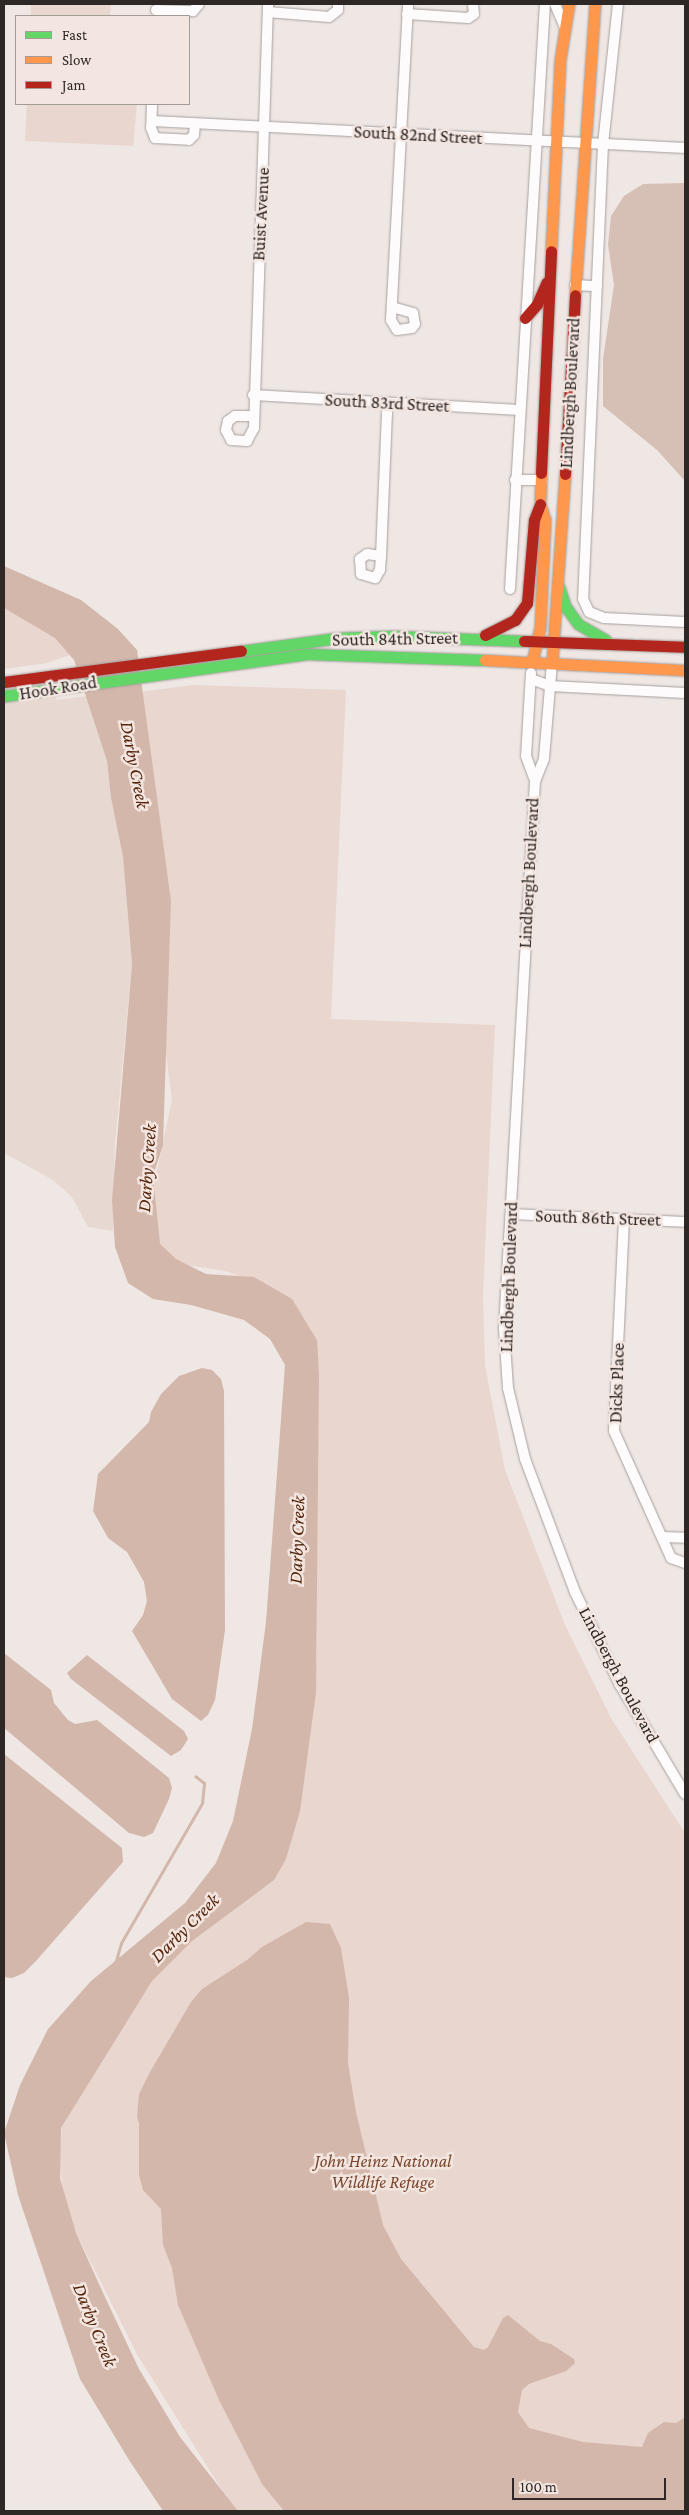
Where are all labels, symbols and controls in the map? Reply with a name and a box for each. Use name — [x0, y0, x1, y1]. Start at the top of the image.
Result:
legend — [15, 15, 190, 105]
text: Fast — [62, 27, 87, 43]
text: Slow — [62, 52, 91, 68]
text: Jam — [62, 77, 85, 93]
street label: South 82nd Street — [353, 121, 483, 149]
street label: Buist Avenue — [248, 167, 274, 261]
street label: Lindbergh Boulevard — [555, 317, 585, 469]
street label: South 83rd Street — [324, 389, 450, 417]
street label: South 84th Street — [332, 627, 458, 651]
street label: Hook Road — [18, 671, 98, 705]
water label: Darby Creek — [115, 720, 155, 810]
street label: Lindbergh Boulevard — [514, 797, 544, 949]
water label: Darby Creek — [133, 1123, 161, 1213]
street label: Lindbergh Boulevard — [496, 1201, 522, 1353]
street label: South 86th Street — [535, 1205, 661, 1231]
street label: Dicks Place — [605, 1342, 629, 1424]
water label: Darby Creek — [284, 1496, 310, 1584]
street label: Lindbergh Boulevard — [574, 1603, 664, 1747]
water label: Darby Creek — [146, 1889, 224, 1967]
park label: John Heinz National Wildlife Refuge — [314, 2151, 452, 2194]
water label: Darby Creek — [68, 2280, 122, 2370]
scale bar — [514, 2468, 668, 2500]
text: 100 m — [520, 2479, 557, 2495]

